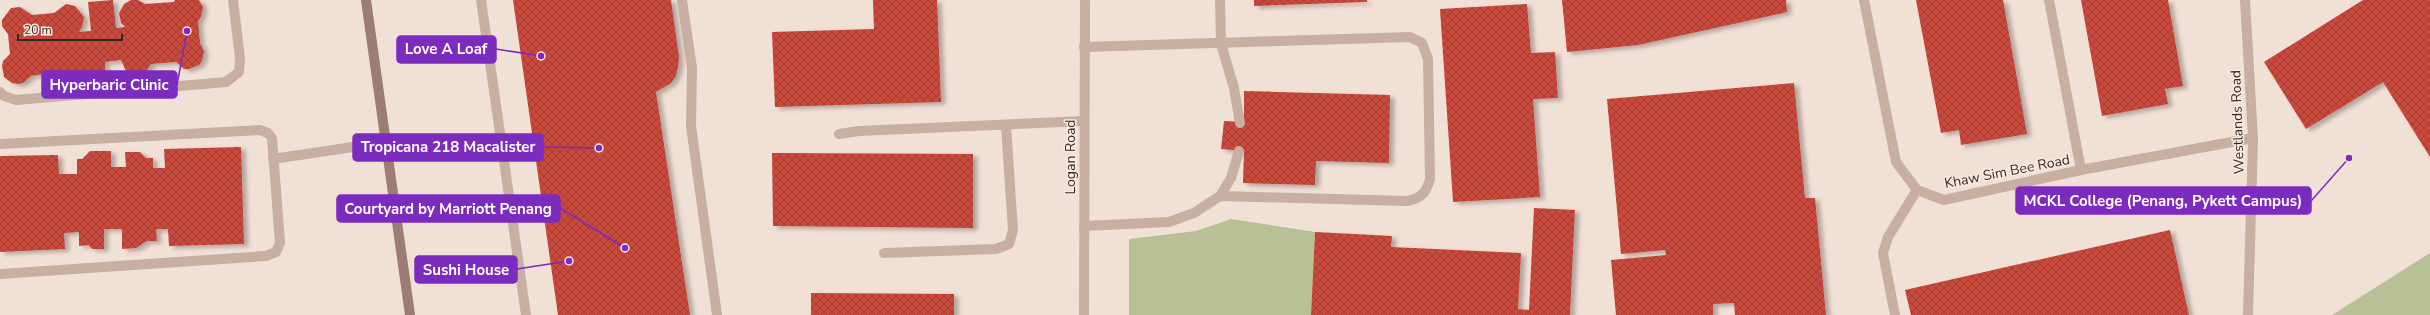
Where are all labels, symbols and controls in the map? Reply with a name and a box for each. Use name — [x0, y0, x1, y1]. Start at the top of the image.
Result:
scale bar — [18, 16, 122, 42]
text: 20 m — [24, 22, 52, 38]
callout: Love A Loaf — [397, 36, 496, 63]
text: Love A Loaf — [405, 39, 488, 59]
street label: Westlands Road — [2226, 70, 2249, 174]
callout: Hyperbaric Clinic — [42, 71, 177, 98]
text: Hyperbaric Clinic — [49, 75, 169, 95]
street label: Logan Road — [1061, 119, 1080, 195]
callout: Tropicana 218 Macalister — [353, 134, 543, 161]
text: Tropicana 218 Macalister — [361, 137, 535, 157]
street label: Khaw Sim Bee Road — [1943, 150, 2071, 193]
callout: MCKL College (Penang, Pykett Campus) — [2016, 187, 2311, 214]
text: MCKL College (Penang, Pykett Campus) — [2024, 191, 2302, 211]
callout: Courtyard by Marriott Penang — [337, 195, 560, 222]
text: Courtyard by Marriott Penang — [344, 199, 552, 219]
callout: Sushi House — [415, 256, 517, 283]
text: Sushi House — [423, 260, 509, 280]

